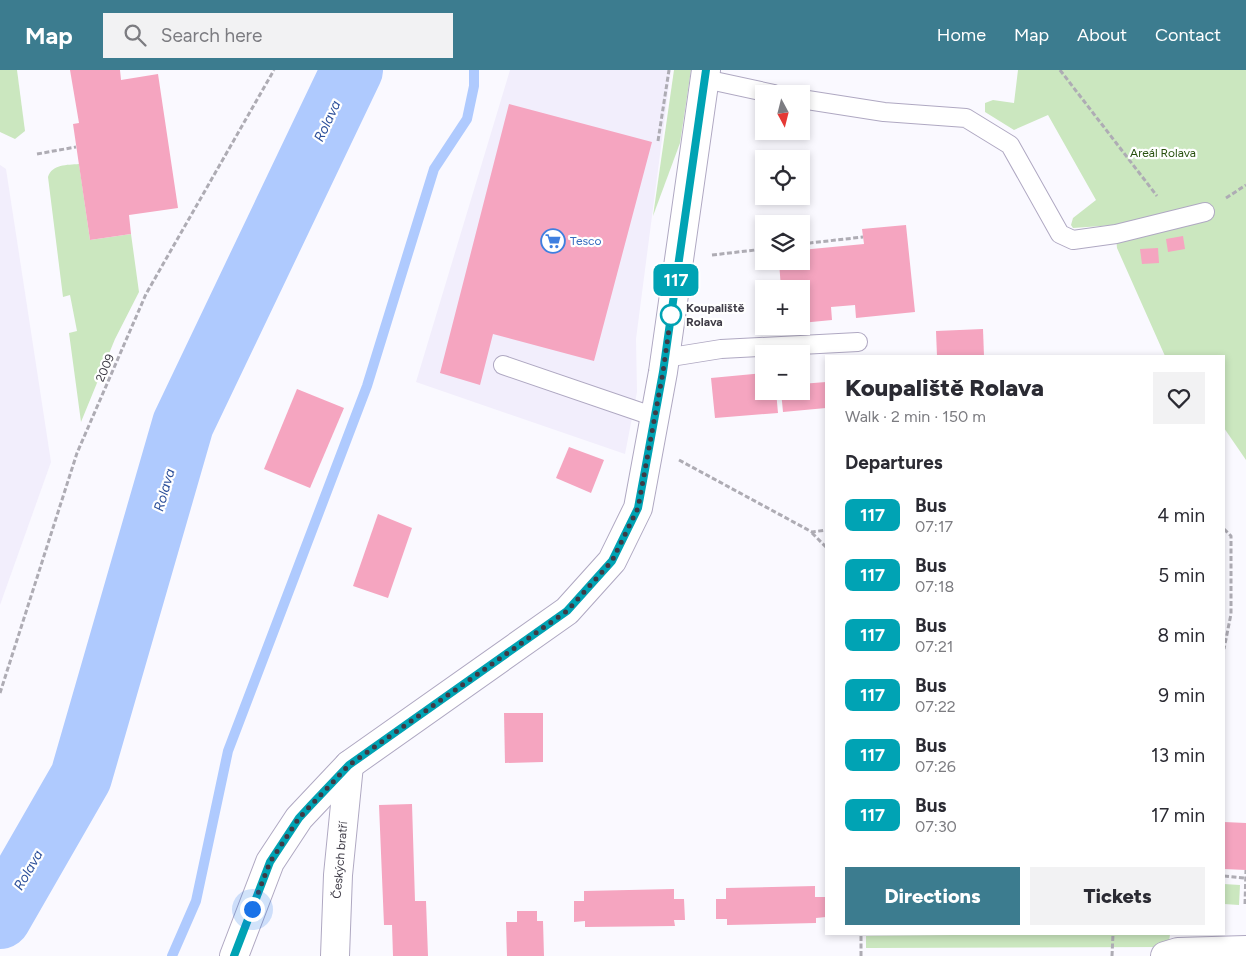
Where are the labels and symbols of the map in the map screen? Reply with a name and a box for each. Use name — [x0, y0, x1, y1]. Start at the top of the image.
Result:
north arrow — [755, 85, 810, 140]
water label: Rolava — [311, 98, 344, 145]
park label: Areál Rolava — [1130, 146, 1196, 160]
supermarket icon: Tesco — [540, 228, 566, 254]
place label: Tesco — [570, 234, 602, 248]
line badge: 117 — [647, 264, 705, 296]
place label: Koupaliště Rolava — [686, 301, 745, 329]
marker: Koupaliště Rolava — [660, 304, 682, 326]
street label: 2009 — [93, 352, 117, 384]
water label: Rolava — [150, 467, 179, 513]
street label: Českých bratří — [330, 820, 350, 899]
water label: Rolava — [10, 847, 47, 893]
your location — [240, 897, 265, 922]

